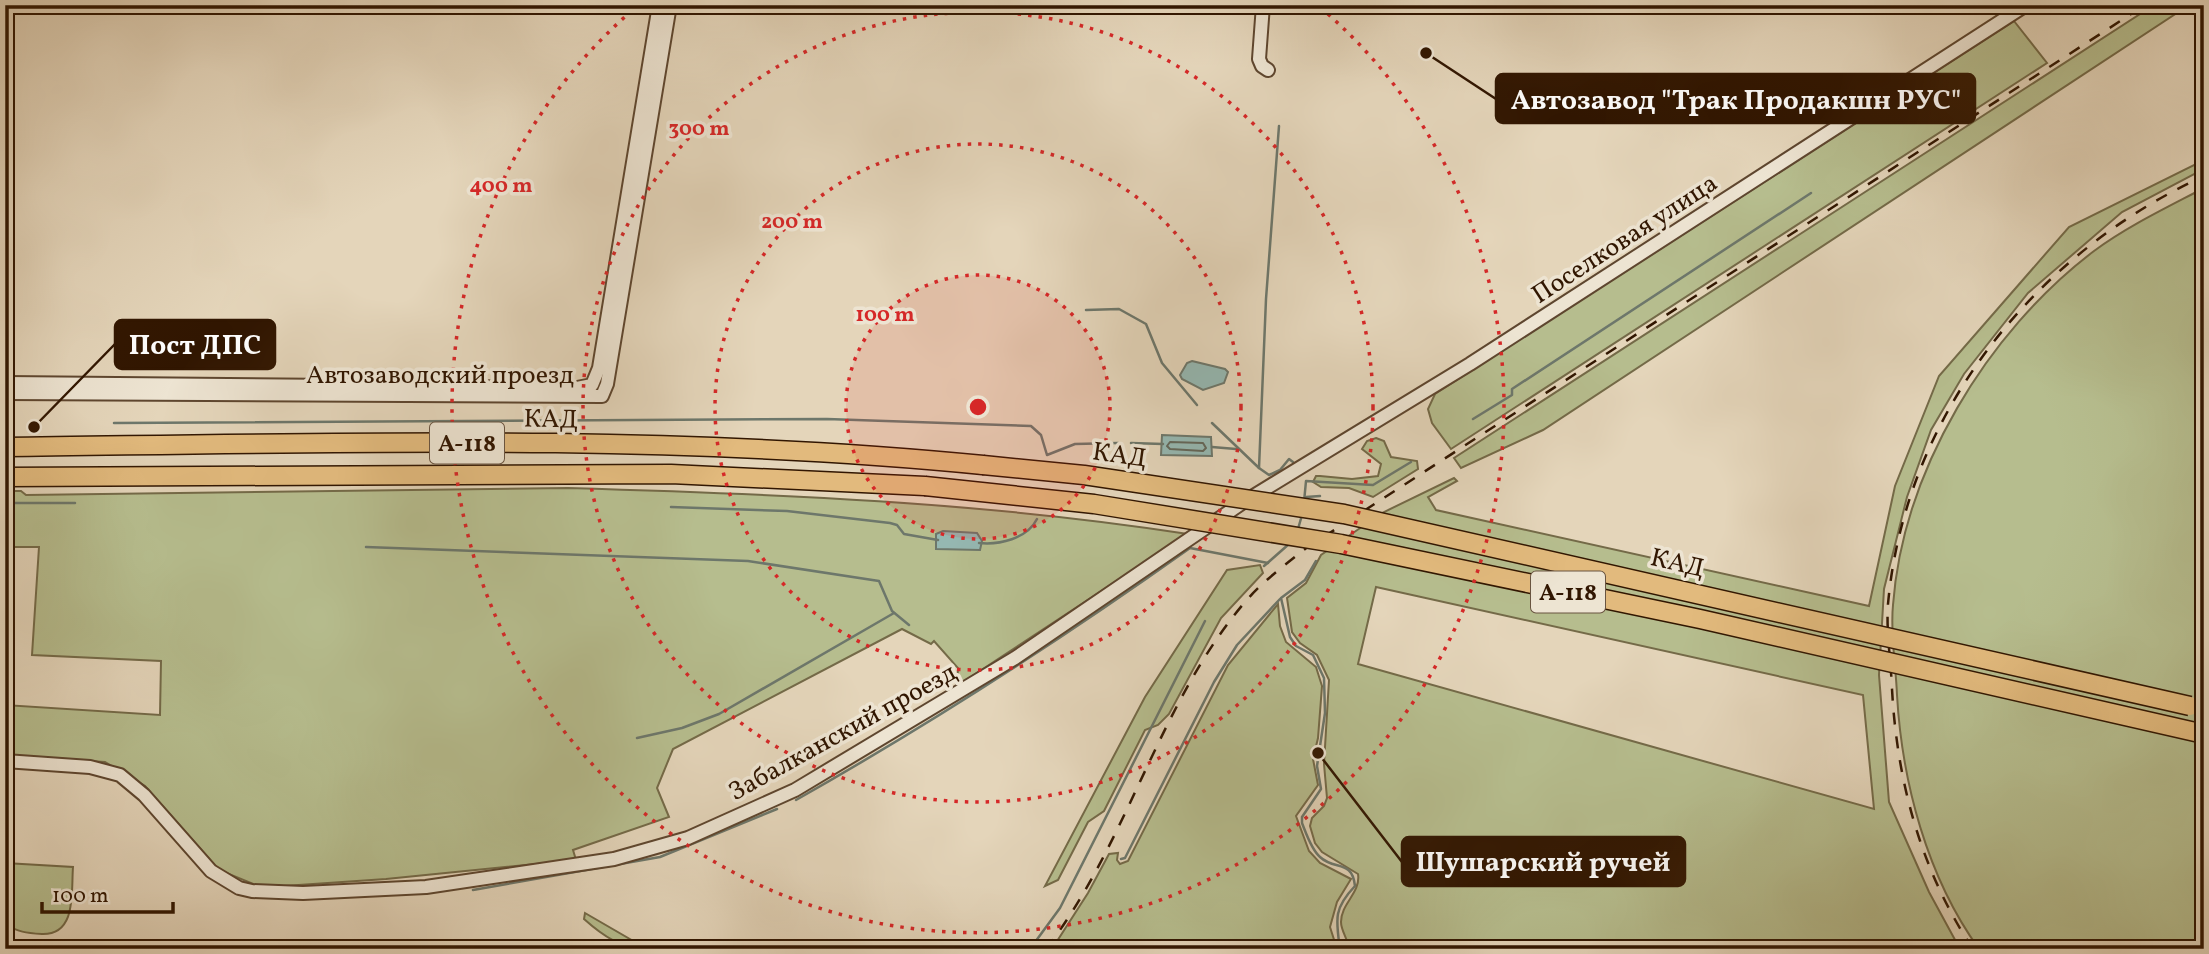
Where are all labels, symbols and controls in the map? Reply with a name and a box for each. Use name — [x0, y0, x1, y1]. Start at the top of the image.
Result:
callout: Автозавод "Трак Продакшн РУС" — [1496, 74, 1975, 123]
text: Автозавод "Трак Продакшн РУС" — [1511, 82, 1961, 121]
text: 300 m — [669, 115, 729, 144]
street label: Поселковая улица — [1525, 166, 1725, 313]
text: 400 m — [470, 172, 532, 201]
text: 200 m — [761, 208, 823, 237]
text: 100 m — [855, 301, 915, 330]
callout: Пост ДПС — [115, 320, 275, 369]
text: Пост ДПС — [129, 327, 261, 366]
street label: Автозаводский проезд — [306, 358, 574, 394]
centre of rings — [966, 395, 990, 419]
street label: КАД — [523, 402, 579, 438]
road number: А-118 — [430, 422, 504, 463]
street label: КАД — [1090, 434, 1149, 478]
street label: КАД — [1647, 540, 1708, 588]
road number: А-118 — [1531, 572, 1605, 612]
street label: Забалканский проезд — [722, 655, 964, 811]
callout: Шушарский ручей — [1402, 837, 1685, 886]
text: Шушарский ручей — [1416, 844, 1670, 883]
scale bar — [42, 870, 173, 914]
text: 100 m — [52, 882, 109, 911]

